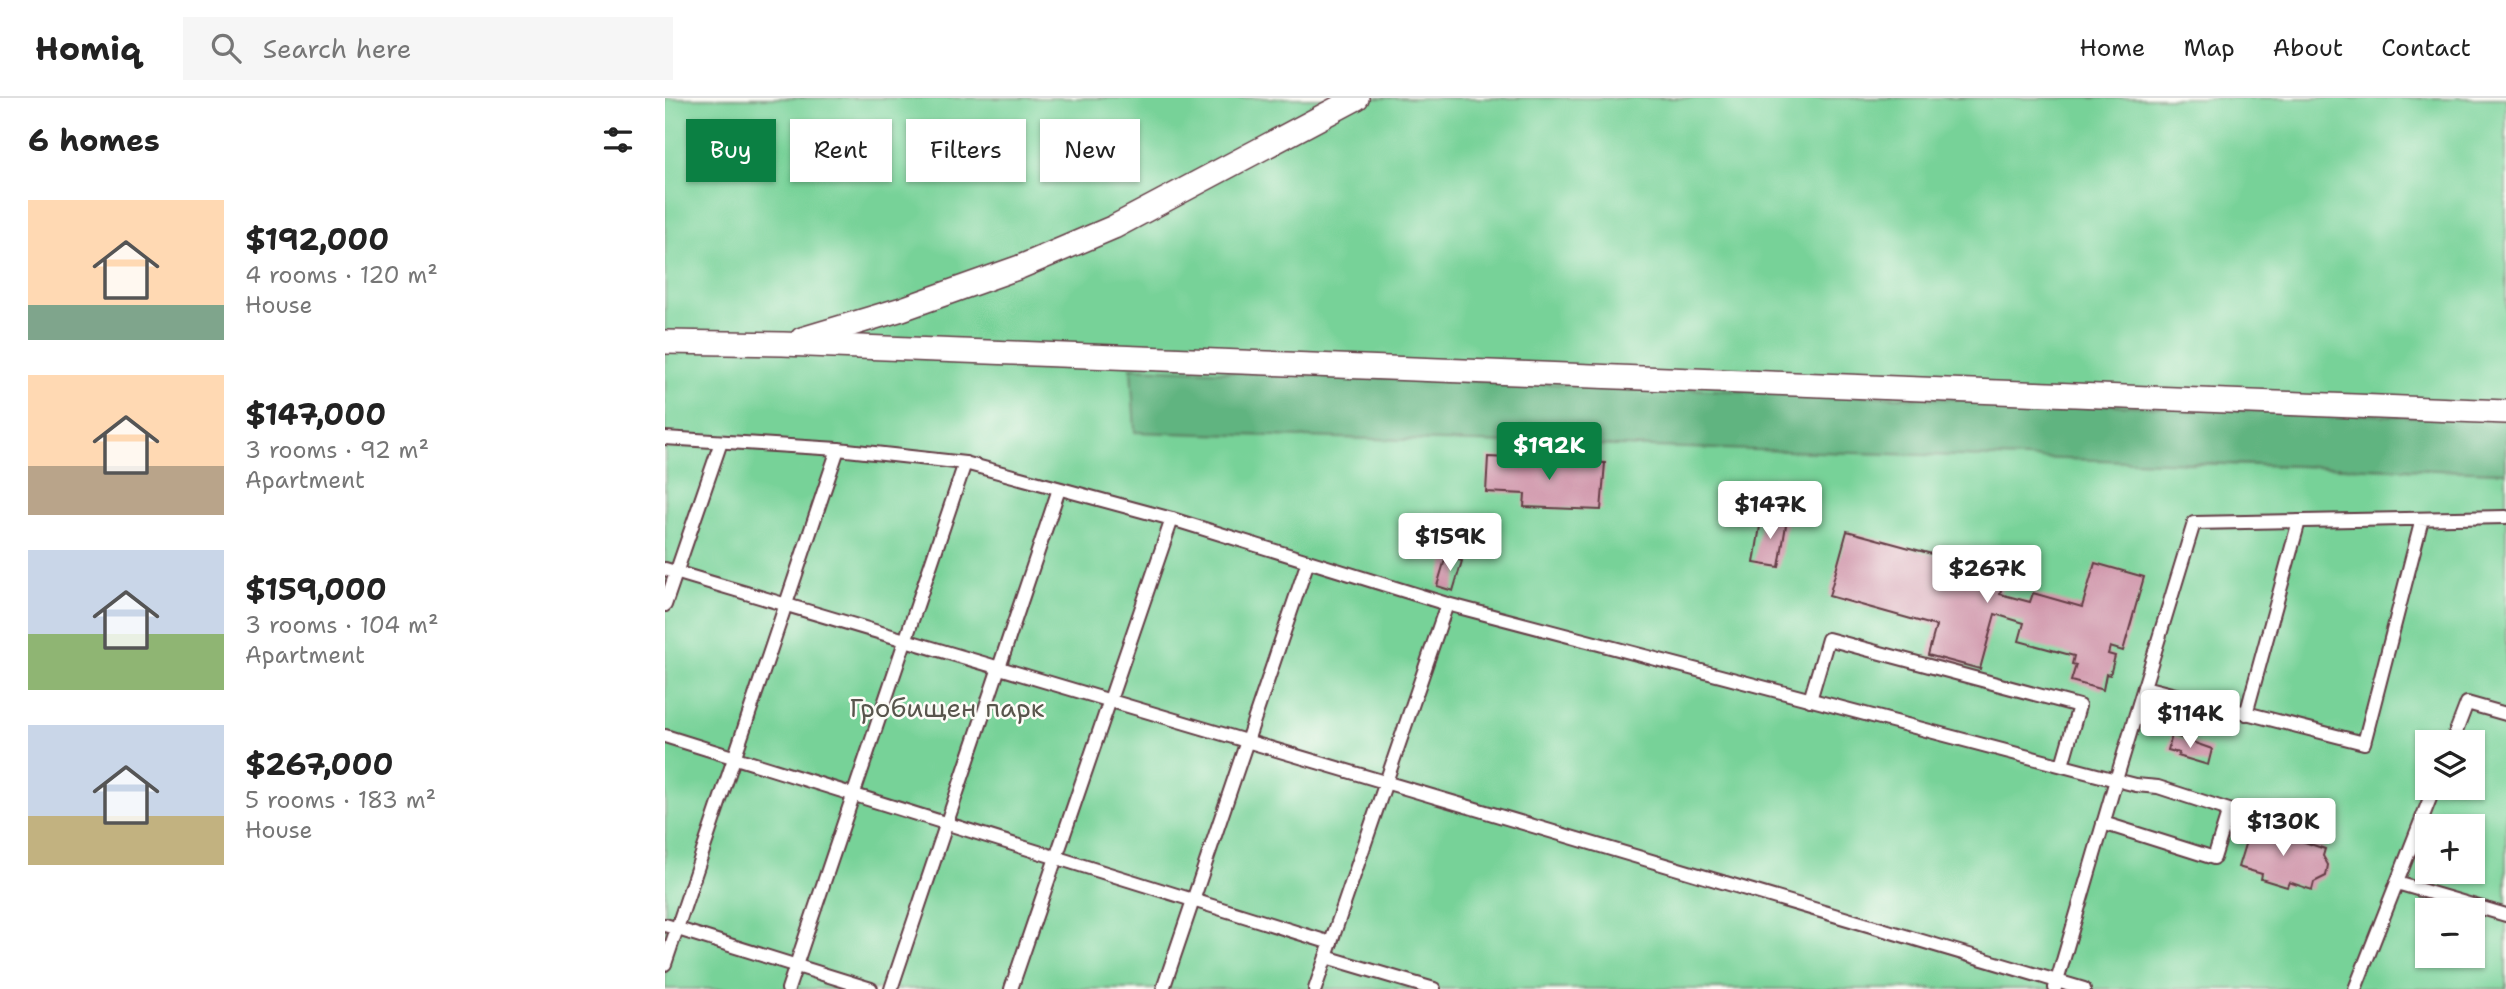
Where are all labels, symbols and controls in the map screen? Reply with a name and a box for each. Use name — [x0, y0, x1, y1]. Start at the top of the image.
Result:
search box — [183, 17, 673, 80]
text: Homiq — [35, 26, 141, 71]
icon: search — [207, 29, 245, 67]
text: Search here — [263, 31, 411, 66]
text: Home — [2079, 32, 2145, 64]
text: Map — [2183, 32, 2235, 64]
text: About — [2273, 32, 2343, 64]
text: Contact — [2381, 32, 2471, 64]
chip: Buy — [686, 119, 776, 182]
chip: Rent — [790, 119, 892, 182]
chip: Filters — [906, 119, 1026, 182]
chip: New — [1040, 119, 1140, 182]
text: 6 homes — [28, 120, 160, 161]
icon: filters — [599, 121, 637, 159]
text: $192,000 — [245, 219, 389, 260]
icon: home — [84, 228, 168, 312]
text: 4 rooms · 120 m² — [245, 260, 438, 290]
text: House — [245, 290, 313, 320]
text: $147,000 — [245, 394, 386, 435]
icon: home — [84, 403, 168, 487]
pin: $192K — [1500, 422, 1598, 482]
text: $192K — [1513, 430, 1585, 460]
text: 3 rooms · 92 m² — [245, 435, 429, 465]
text: Apartment — [245, 465, 365, 495]
pin: $147K — [1721, 482, 1819, 541]
text: $147K — [1734, 489, 1806, 519]
pin: $159K — [1401, 514, 1499, 573]
text: $159K — [1414, 521, 1486, 551]
pin: $267K — [1938, 546, 2036, 605]
text: $267K — [1948, 553, 2026, 583]
text: $159,000 — [245, 569, 387, 610]
icon: home — [84, 578, 168, 662]
text: 3 rooms · 104 m² — [245, 610, 438, 640]
text: Apartment — [245, 640, 365, 670]
park label: Гробищен парк — [849, 690, 1045, 725]
pin: $114K — [2141, 690, 2239, 750]
text: $114K — [2157, 698, 2223, 728]
map controls — [2415, 730, 2485, 968]
button: layers — [2415, 730, 2485, 800]
text: $267,000 — [245, 744, 393, 785]
icon: home — [84, 753, 168, 837]
text: 5 rooms · 183 m² — [245, 785, 436, 815]
pin: $130K — [2234, 798, 2332, 858]
text: $130K — [2247, 806, 2319, 836]
button: + — [2415, 814, 2485, 884]
text: House — [245, 815, 313, 845]
button: − — [2415, 898, 2485, 968]

